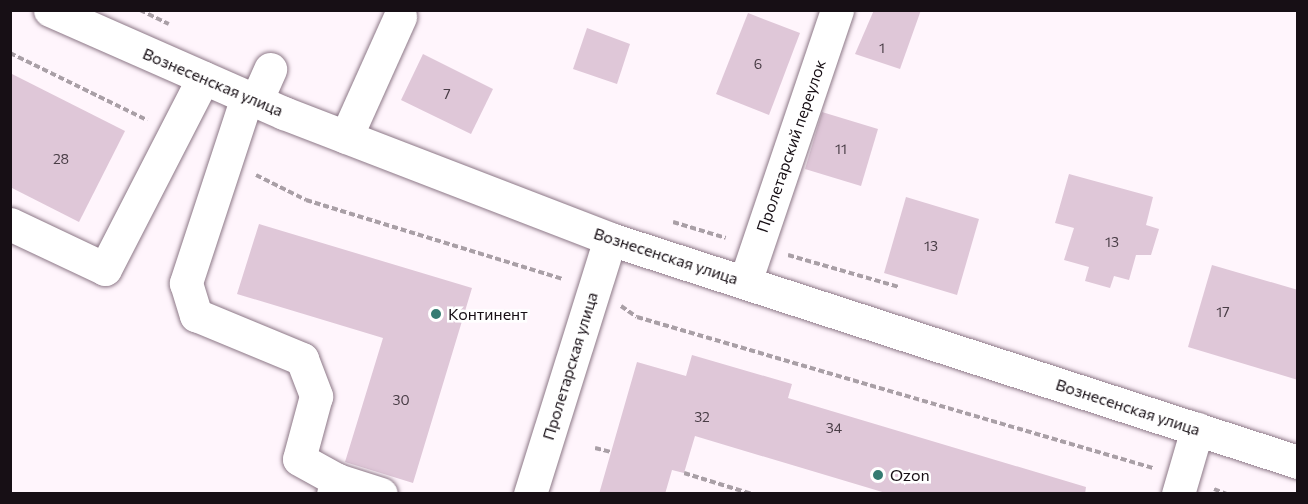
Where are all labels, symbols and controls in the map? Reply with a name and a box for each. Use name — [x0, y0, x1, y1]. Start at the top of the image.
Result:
house number: 1 — [879, 40, 885, 56]
street label: Вознесенская улица — [140, 44, 286, 120]
house number: 6 — [754, 56, 762, 72]
street label: Пролетарский переулок — [752, 57, 830, 235]
house number: 7 — [443, 86, 451, 102]
house number: 11 — [835, 141, 847, 157]
house number: 28 — [53, 151, 69, 167]
street label: Вознесенская улица — [591, 224, 741, 288]
house number: 13 — [1105, 234, 1119, 250]
house number: 13 — [924, 238, 938, 254]
street label: Пролетарская улица — [538, 290, 602, 442]
place label: Континент — [448, 304, 528, 324]
house number: 17 — [1216, 304, 1230, 320]
marker: Континент — [429, 307, 443, 321]
street label: Вознесенская улица — [1053, 375, 1203, 439]
house number: 30 — [392, 392, 410, 408]
house number: 32 — [694, 409, 710, 425]
house number: 34 — [826, 420, 842, 436]
place label: Ozon — [890, 465, 930, 485]
marker: Ozon — [871, 468, 885, 482]

